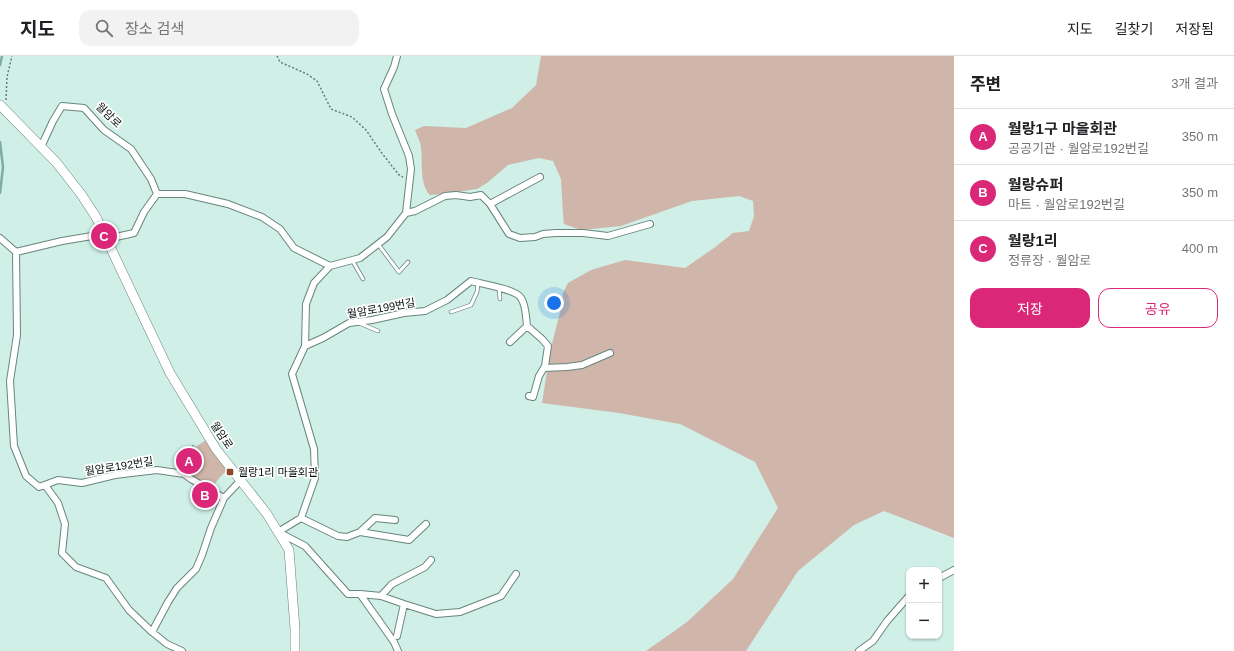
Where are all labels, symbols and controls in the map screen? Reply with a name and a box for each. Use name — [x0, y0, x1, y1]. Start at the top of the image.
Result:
search box — [79, 10, 359, 46]
icon: search — [93, 17, 115, 39]
text: 지도 — [20, 19, 55, 40]
text: 장소 검색 — [125, 20, 184, 37]
text: 지도 — [1067, 21, 1093, 37]
text: 길찾기 — [1115, 21, 1153, 37]
text: 저장됨 — [1175, 21, 1214, 37]
text: 주변 — [970, 75, 1001, 94]
text: 3개 결과 — [1171, 76, 1218, 91]
street label: 월암로 — [94, 100, 124, 130]
text: 월랑1구 마을회관 — [1008, 120, 1117, 137]
text: A — [978, 129, 988, 144]
text: 350 m — [1182, 129, 1218, 144]
text: 공공기관 · 월암로192번길 — [1008, 141, 1149, 156]
text: 월랑슈퍼 — [1008, 176, 1063, 193]
text: B — [978, 185, 988, 200]
text: 350 m — [1182, 185, 1218, 200]
text: 마트 · 월암로192번길 — [1008, 197, 1125, 212]
pin: C — [91, 221, 117, 251]
text: 월랑1리 — [1008, 232, 1058, 249]
text: C — [978, 241, 988, 256]
text: 400 m — [1182, 241, 1218, 256]
text: 정류장 · 월암로 — [1008, 253, 1091, 268]
button: 저장 — [970, 288, 1090, 328]
button: 공유 — [1098, 288, 1218, 328]
your location — [544, 293, 564, 313]
street label: 월암로199번길 — [346, 296, 416, 320]
street label: 월암로 — [209, 419, 235, 451]
pin: A — [176, 446, 202, 476]
street label: 월암로192번길 — [84, 455, 154, 477]
place label: 월랑1리 마을회관 — [238, 466, 318, 478]
marker: 월랑1리 마을회관 — [225, 467, 235, 477]
pin: B — [192, 480, 218, 510]
map controls — [906, 567, 942, 639]
button: + — [906, 567, 942, 603]
button: − — [906, 603, 942, 639]

